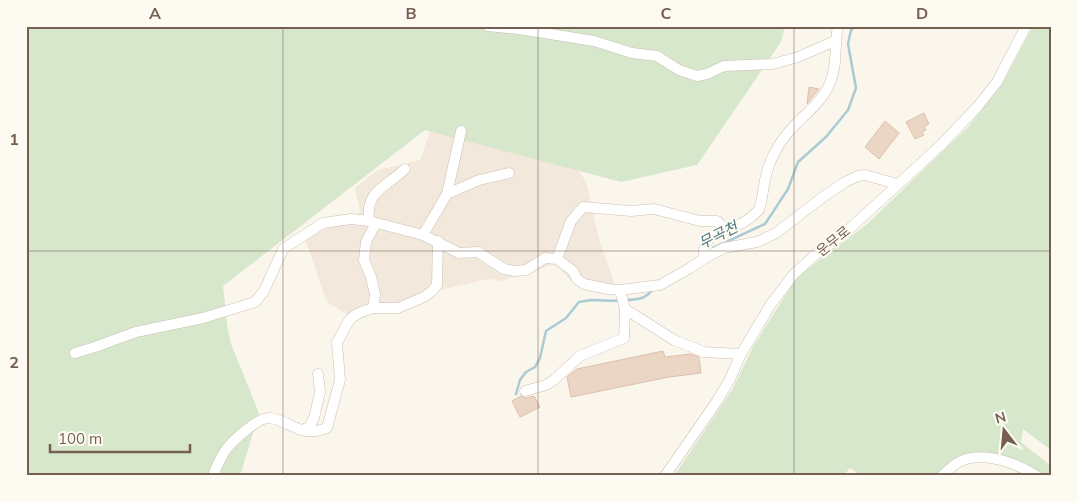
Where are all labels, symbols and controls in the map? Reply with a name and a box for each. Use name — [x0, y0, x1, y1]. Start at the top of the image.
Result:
text: A — [149, 3, 161, 23]
text: B — [405, 3, 417, 23]
text: C — [661, 3, 672, 23]
text: D — [916, 3, 928, 23]
text: 1 — [9, 129, 19, 149]
water label: 무곡천 — [695, 216, 743, 253]
street label: 운무로 — [812, 222, 854, 260]
text: 2 — [9, 352, 19, 372]
north arrow — [980, 404, 1030, 454]
text: N — [993, 407, 1008, 428]
scale bar — [50, 422, 190, 454]
text: 100 m — [58, 429, 102, 448]

